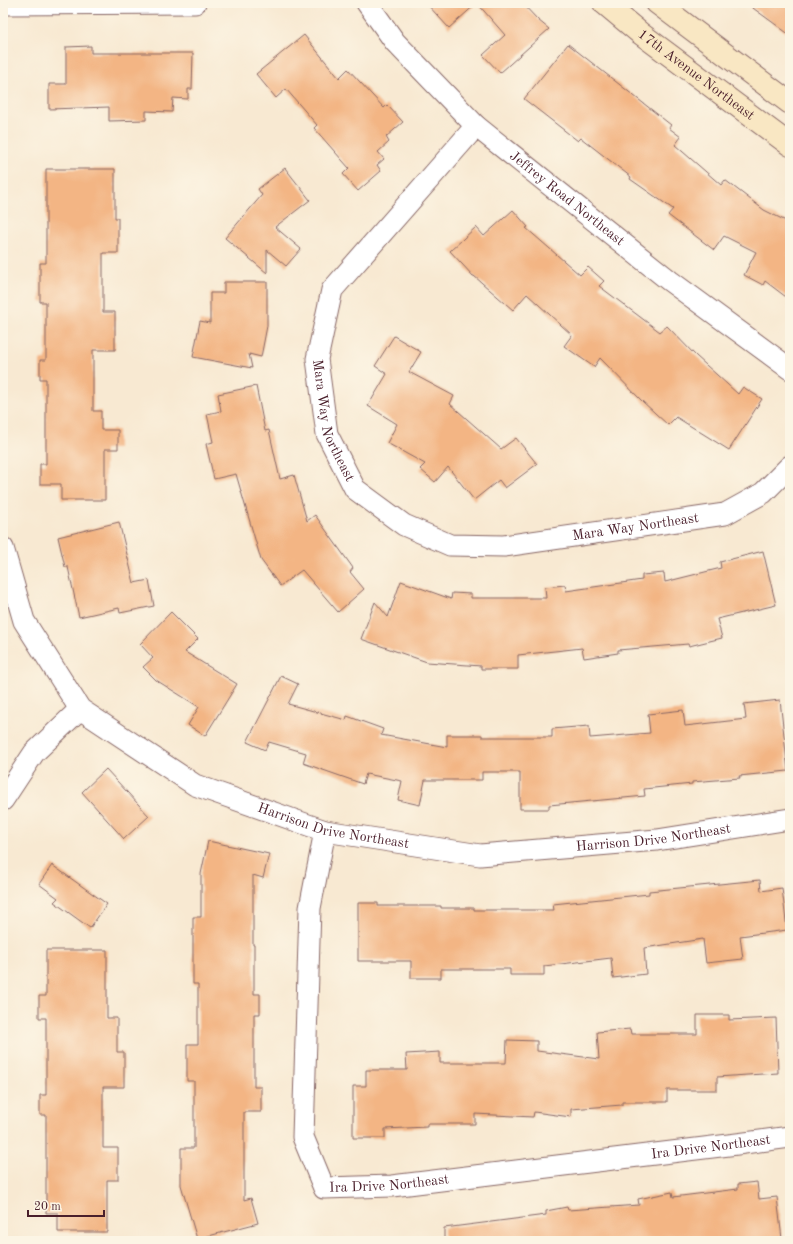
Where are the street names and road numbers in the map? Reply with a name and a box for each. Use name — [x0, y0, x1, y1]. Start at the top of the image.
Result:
street label: 17th Avenue Northeast — [635, 27, 757, 123]
street label: Jeffrey Road Northeast — [507, 149, 627, 249]
street label: Mara Way Northeast — [310, 358, 357, 484]
street label: Mara Way Northeast — [571, 511, 700, 543]
street label: Harrison Drive Northeast — [256, 801, 410, 851]
street label: Harrison Drive Northeast — [575, 821, 732, 854]
street label: Ira Drive Northeast — [650, 1133, 771, 1161]
street label: Ira Drive Northeast — [329, 1172, 450, 1195]

